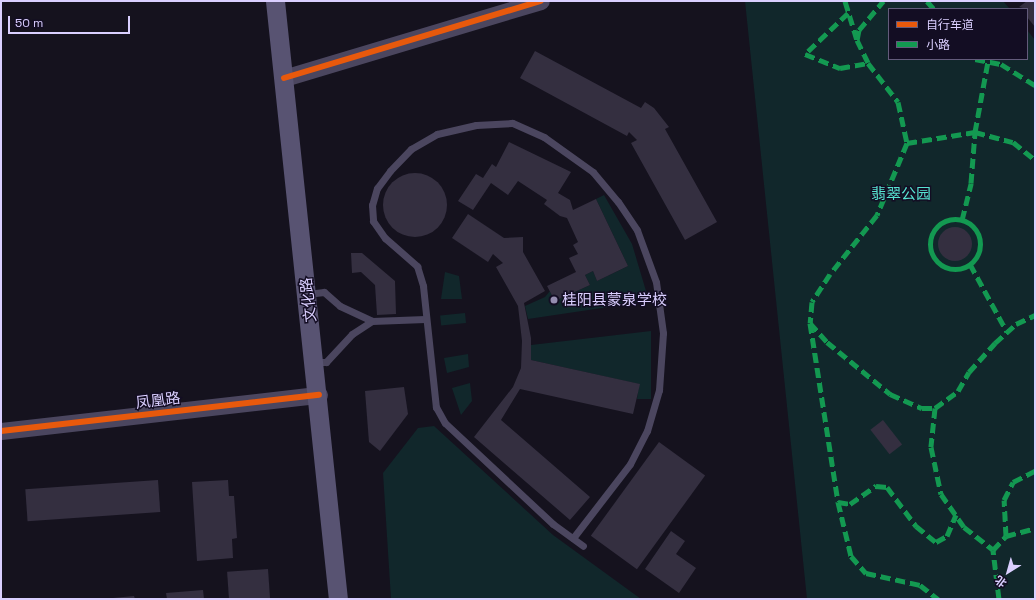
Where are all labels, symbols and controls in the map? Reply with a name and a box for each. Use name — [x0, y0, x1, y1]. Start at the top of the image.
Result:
scale bar — [10, 8, 132, 34]
legend — [888, 8, 1028, 60]
text: 50 m — [15, 15, 43, 31]
text: 自行车道 — [926, 17, 974, 33]
text: 小路 — [926, 37, 950, 53]
park label: 翡翠公园 — [871, 185, 931, 203]
street label: 文化路 — [297, 277, 319, 323]
place label: 桂阳县蒙泉学校 — [562, 291, 667, 309]
marker: 桂阳县蒙泉学校 — [549, 295, 559, 305]
street label: 凤凰路 — [135, 388, 181, 412]
north arrow — [988, 552, 1028, 592]
text: 北 — [992, 573, 1009, 590]

